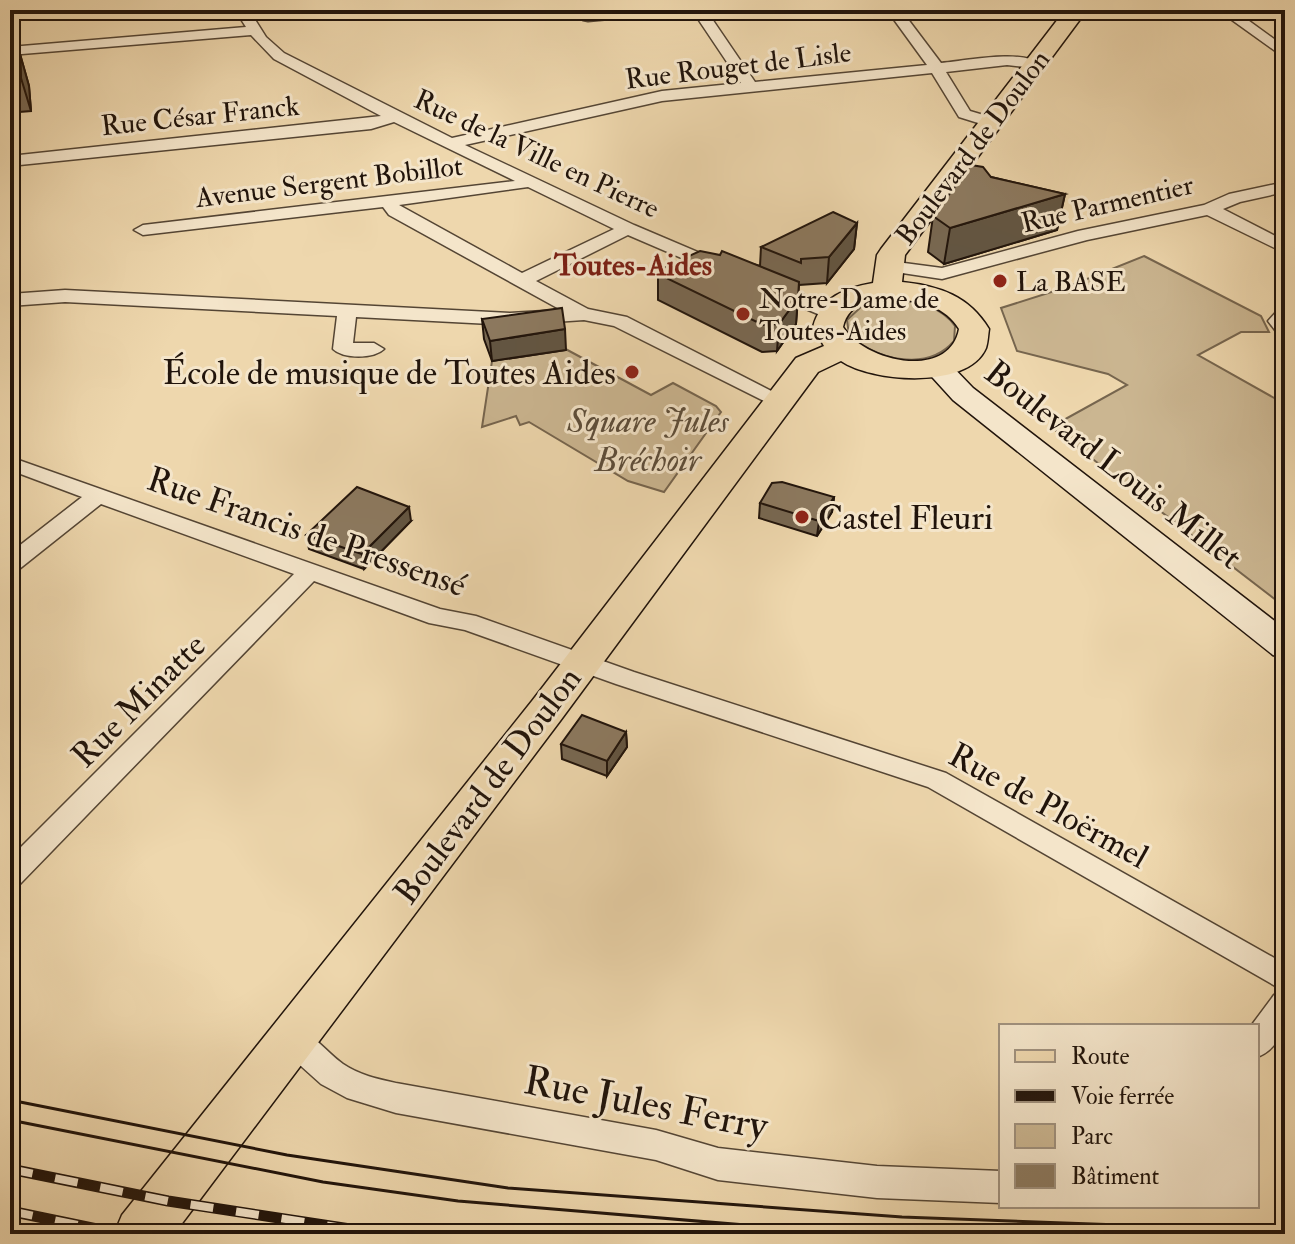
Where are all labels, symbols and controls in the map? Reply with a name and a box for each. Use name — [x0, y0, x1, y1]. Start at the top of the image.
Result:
street label: Rue Rouget de Lisle — [623, 35, 853, 98]
street label: Boulevard de Doulon — [888, 43, 1058, 253]
street label: Rue de la Ville en Pierre — [408, 82, 665, 227]
street label: Rue César Franck — [99, 89, 302, 144]
street label: Avenue Sergent Bobillot — [193, 149, 465, 216]
street label: Rue Parmentier — [1018, 168, 1197, 241]
district label: Toutes-Aides — [553, 247, 712, 284]
place label: La BASE — [1016, 265, 1126, 300]
marker: La BASE — [991, 272, 1009, 290]
place label: Notre-Dame de Toutes-Aides — [759, 282, 939, 349]
marker: Notre-Dame de Toutes-Aides — [734, 305, 752, 323]
place label: École de musique de Toutes Aides — [163, 351, 616, 395]
street label: Boulevard Louis Millet — [976, 351, 1250, 579]
marker: École de musique de Toutes Aides — [623, 363, 641, 381]
park label: Square Jules Bréchoir — [566, 400, 729, 482]
street label: Rue Francis de Pressensé — [141, 458, 472, 607]
place label: Castel Fleuri — [818, 497, 993, 540]
marker: Castel Fleuri — [793, 508, 811, 526]
street label: Rue Minatte — [63, 625, 215, 777]
street label: Boulevard de Doulon — [385, 659, 591, 913]
street label: Rue de Ploërmel — [941, 734, 1156, 879]
legend — [999, 1024, 1259, 1208]
text: Route — [1071, 1041, 1130, 1072]
street label: Rue Jules Ferry — [519, 1055, 773, 1152]
text: Voie ferrée — [1071, 1081, 1174, 1112]
text: Parc — [1071, 1121, 1113, 1152]
text: Bâtiment — [1071, 1161, 1160, 1192]

